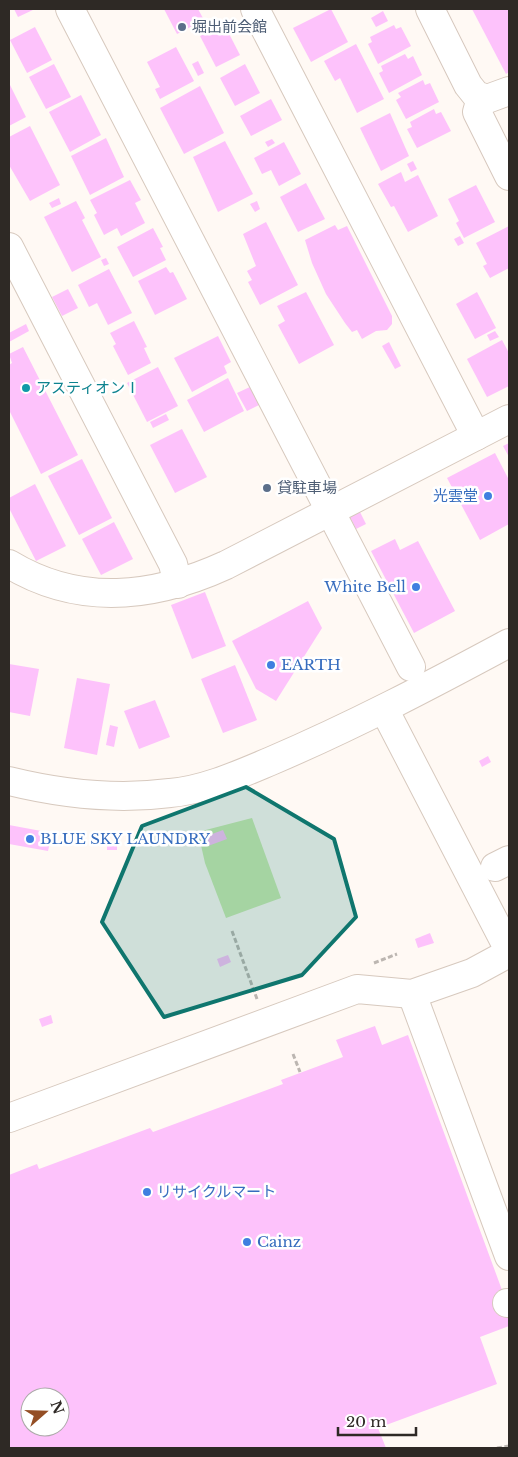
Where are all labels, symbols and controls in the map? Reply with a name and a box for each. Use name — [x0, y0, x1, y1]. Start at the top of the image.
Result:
place label: 堀出前会館 — [192, 17, 267, 36]
marker: 堀出前会館 — [176, 21, 188, 33]
place label: アスティオンⅠ — [36, 378, 140, 397]
marker: アスティオンⅠ — [20, 382, 32, 394]
place label: 貸駐車場 — [277, 478, 337, 497]
marker: 貸駐車場 — [261, 482, 273, 494]
place label: 光雲堂 — [433, 486, 478, 505]
marker: 光雲堂 — [482, 490, 494, 502]
place label: White Bell — [323, 577, 406, 596]
marker: White Bell — [410, 581, 422, 593]
place label: EARTH — [281, 655, 341, 674]
marker: EARTH — [265, 659, 277, 671]
place label: BLUE SKY LAUNDRY — [40, 829, 211, 848]
marker: BLUE SKY LAUNDRY — [24, 833, 36, 845]
place label: リサイクルマート — [157, 1182, 276, 1201]
marker: リサイクルマート — [141, 1186, 153, 1198]
place label: Cainz — [257, 1232, 301, 1251]
marker: Cainz — [241, 1236, 253, 1248]
north arrow — [20, 1387, 70, 1437]
text: N — [47, 1398, 68, 1417]
scale bar — [338, 1404, 416, 1436]
text: 20 m — [346, 1412, 386, 1431]

